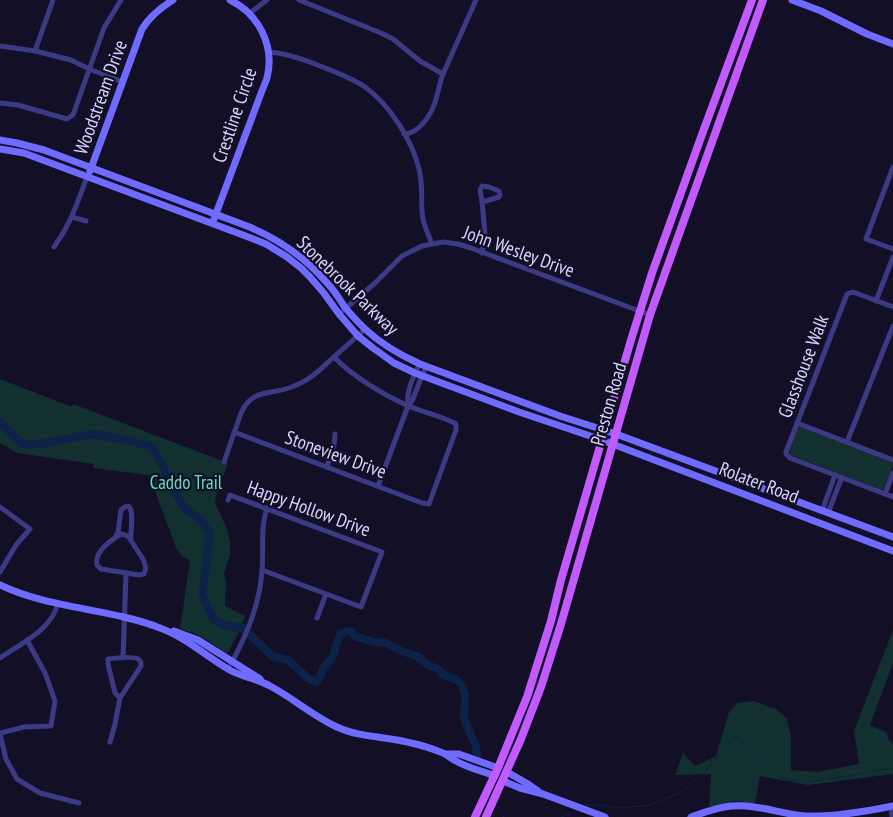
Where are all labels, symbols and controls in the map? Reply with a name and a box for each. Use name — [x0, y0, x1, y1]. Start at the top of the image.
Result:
street label: Woodstream Drive — [68, 36, 132, 157]
street label: Crestline Circle — [207, 64, 262, 166]
street label: John Wesley Drive — [459, 219, 578, 282]
street label: Stonebrook Parkway — [292, 230, 405, 340]
street label: Glasshouse Walk — [772, 310, 834, 421]
street label: Preston Road — [585, 360, 631, 448]
street label: Stoneview Drive — [282, 425, 390, 483]
street label: Rolater Road — [716, 456, 802, 508]
park label: Caddo Trail — [150, 470, 223, 494]
street label: Happy Hollow Drive — [244, 475, 374, 541]

